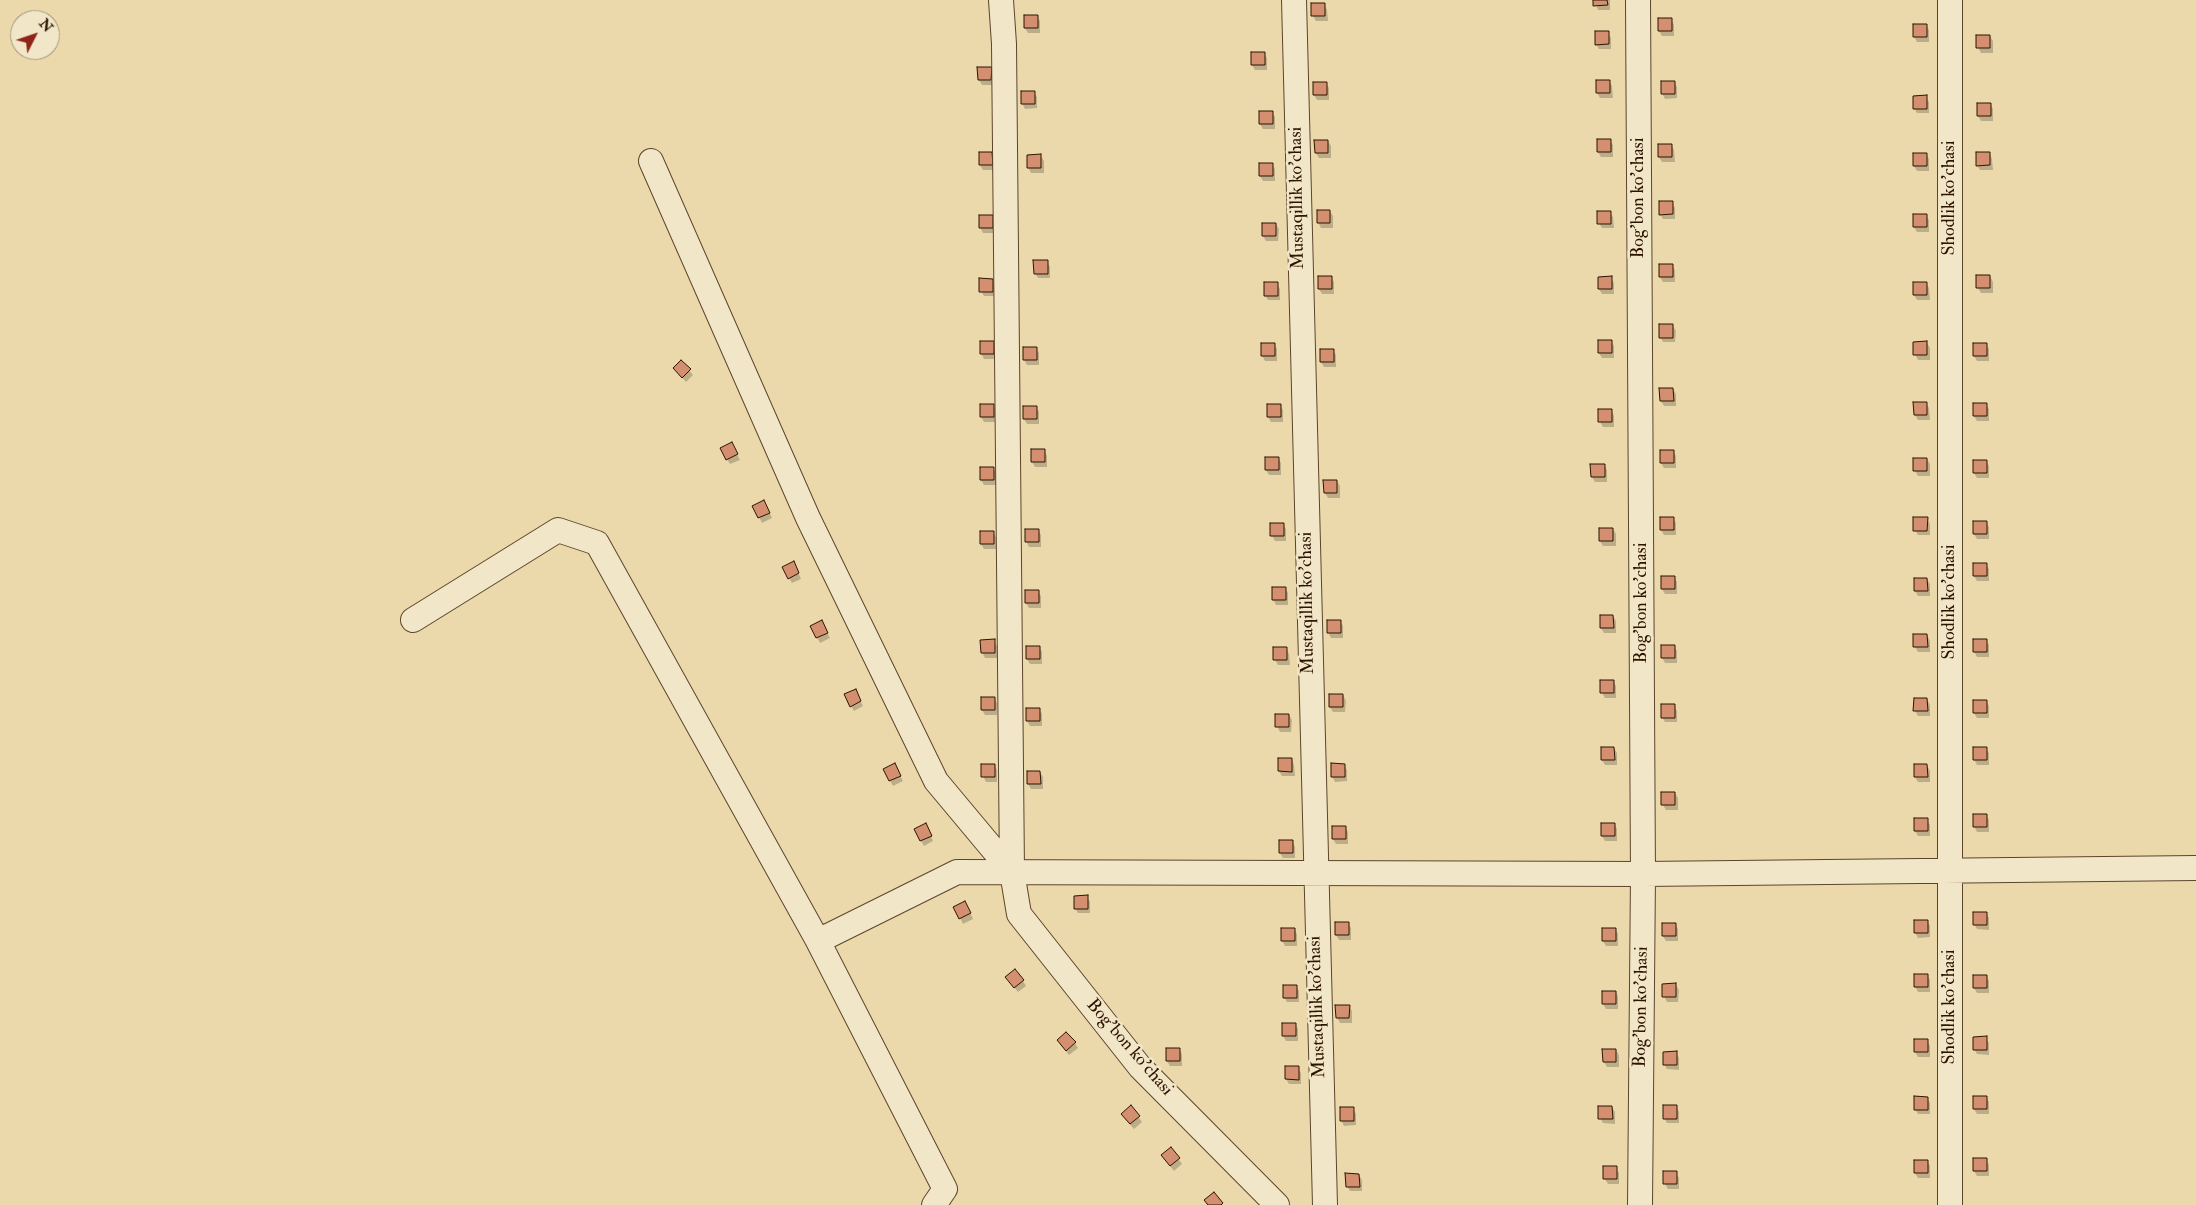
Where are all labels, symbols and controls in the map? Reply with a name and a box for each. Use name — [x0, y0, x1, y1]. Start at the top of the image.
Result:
north arrow — [10, 10, 60, 60]
text: N — [35, 15, 56, 36]
street label: Mustaqillik ko'chasi — [1286, 127, 1310, 269]
street label: Bog'bon ko'chasi — [1628, 137, 1650, 259]
street label: Shodlik ko'chasi — [1939, 141, 1961, 255]
street label: Mustaqillik ko'chasi — [1296, 532, 1320, 674]
street label: Bog'bon ko'chasi — [1631, 542, 1653, 664]
street label: Shodlik ko'chasi — [1939, 545, 1961, 659]
street label: Mustaqillik ko'chasi — [1305, 935, 1331, 1079]
street label: Bog'bon ko'chasi — [1630, 946, 1654, 1068]
street label: Shodlik ko'chasi — [1939, 950, 1961, 1064]
street label: Bog'bon ko'chasi — [1081, 995, 1177, 1101]

